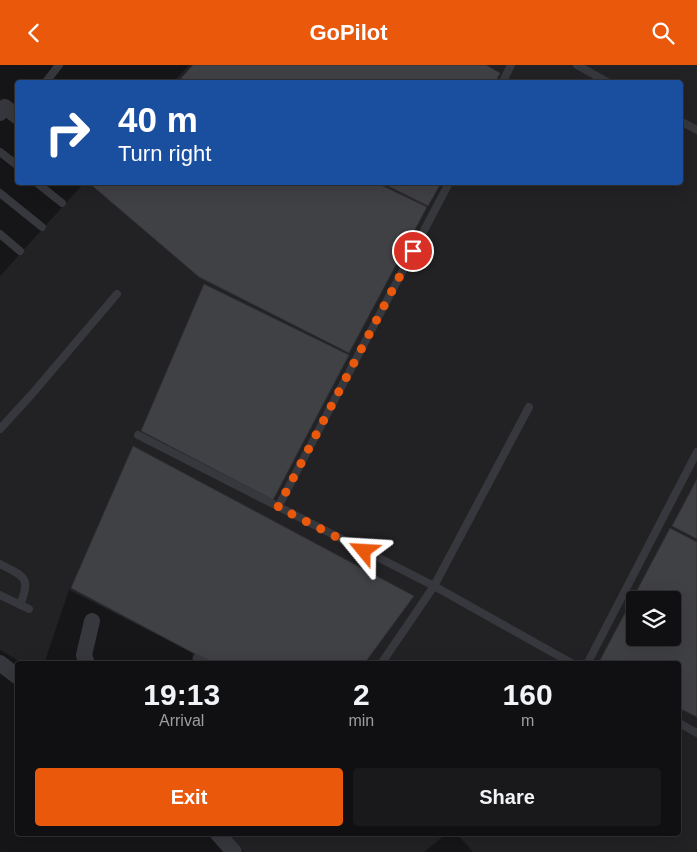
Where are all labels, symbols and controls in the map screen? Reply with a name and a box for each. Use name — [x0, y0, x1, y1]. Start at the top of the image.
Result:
icon: back — [20, 19, 48, 47]
icon: search — [649, 19, 677, 47]
text: GoPilot — [309, 20, 388, 45]
icon: right — [35, 100, 100, 165]
text: 40 m — [118, 100, 198, 139]
text: Turn right — [118, 141, 211, 166]
pin — [392, 230, 434, 272]
icon: arrive — [399, 237, 427, 265]
position arrow — [337, 524, 389, 576]
map controls — [626, 591, 681, 646]
button: layers — [626, 591, 681, 646]
text: 19:13 — [143, 678, 220, 711]
text: 2 — [353, 678, 370, 711]
text: 160 — [503, 678, 553, 711]
text: Arrival — [159, 712, 204, 729]
text: min — [348, 712, 374, 729]
text: m — [521, 712, 534, 729]
button: Exit — [35, 768, 343, 826]
button: Share — [353, 768, 661, 826]

